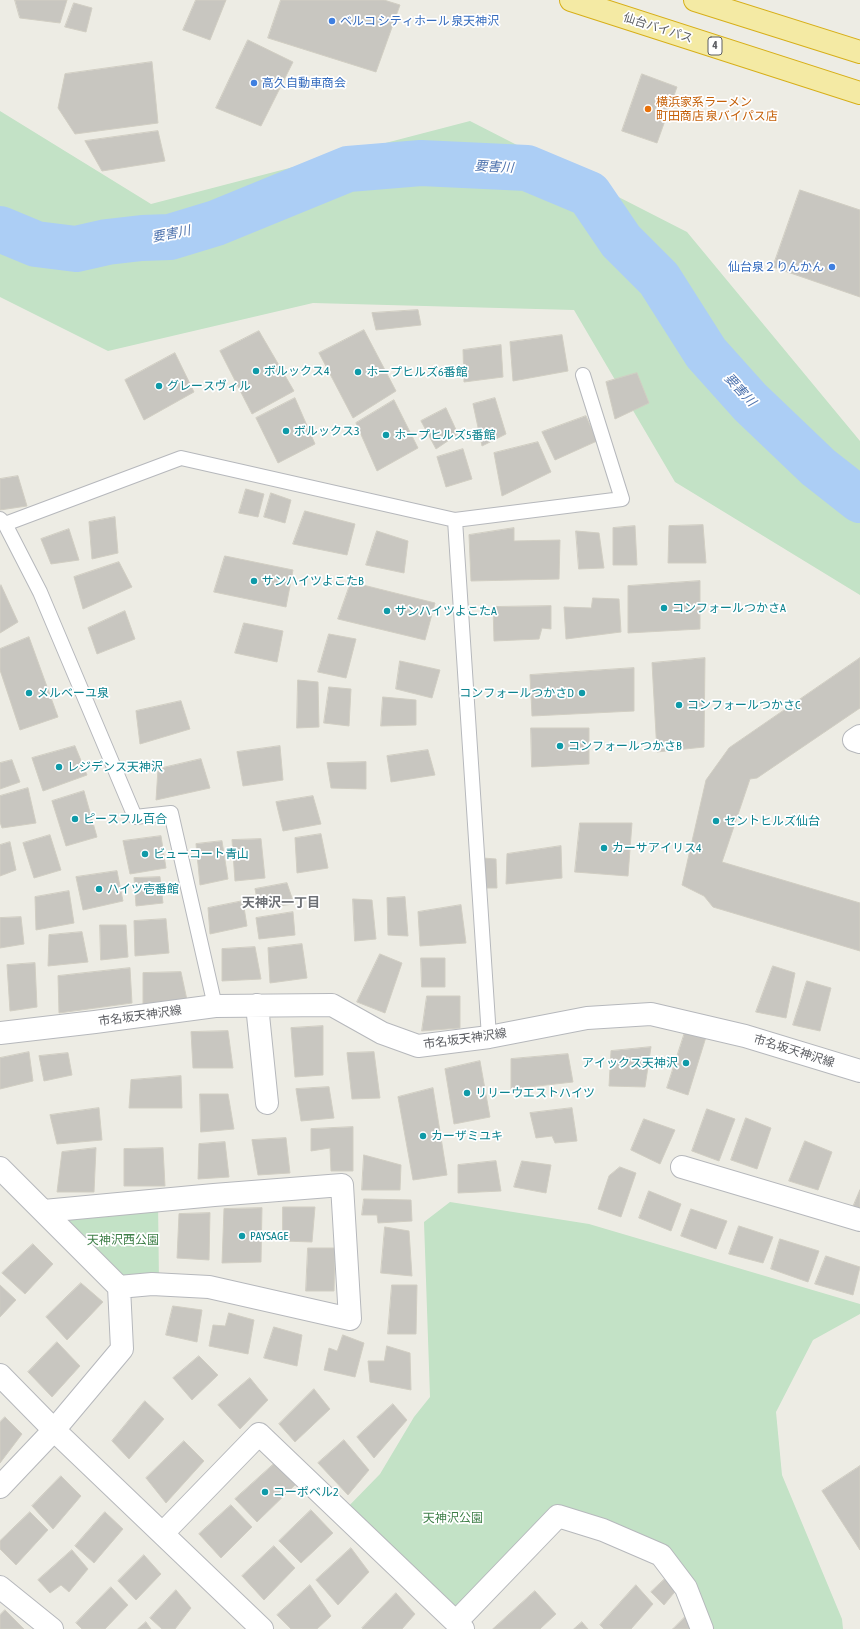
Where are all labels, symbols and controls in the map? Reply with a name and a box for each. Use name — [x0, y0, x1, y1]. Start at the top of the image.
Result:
street label: 仙台バイパス — [622, 10, 694, 46]
place label: ベルコ シティホール 泉天神沢 — [340, 14, 499, 28]
marker: ベルコ シティホール 泉天神沢 — [327, 16, 337, 26]
road number: 4 — [708, 37, 722, 55]
place label: 高久自動車商会 — [262, 76, 346, 90]
marker: 高久自動車商会 — [249, 78, 259, 88]
place label: 横浜家系ラーメン 町田商店 泉バイパス店 — [656, 95, 778, 123]
marker: 横浜家系ラーメン 町田商店 泉バイパス店 — [643, 104, 653, 114]
water label: 要害川 — [474, 158, 514, 176]
water label: 要害川 — [150, 223, 192, 245]
place label: 仙台泉２りんかん — [728, 260, 824, 274]
marker: 仙台泉２りんかん — [827, 262, 837, 272]
place label: ボルックス4 — [264, 364, 330, 378]
place label: ホープヒルズ6番館 — [366, 365, 468, 379]
marker: ボルックス4 — [251, 366, 261, 376]
marker: ホープヒルズ6番館 — [353, 367, 363, 377]
water label: 要害川 — [721, 370, 759, 410]
place label: グレースヴィル — [167, 379, 251, 393]
marker: グレースヴィル — [154, 381, 164, 391]
place label: ボルックス3 — [294, 424, 360, 438]
marker: ボルックス3 — [281, 426, 291, 436]
place label: ホープヒルズ5番館 — [394, 428, 496, 442]
marker: ホープヒルズ5番館 — [381, 430, 391, 440]
place label: サンハイツよこたB — [262, 574, 364, 588]
marker: サンハイツよこたB — [249, 576, 259, 586]
place label: コンフォールつかさA — [672, 601, 786, 615]
marker: コンフォールつかさA — [659, 603, 669, 613]
place label: サンハイツよこたA — [395, 604, 497, 618]
marker: サンハイツよこたA — [382, 606, 392, 616]
place label: メルベーユ泉 — [37, 686, 109, 700]
place label: コンフォールつかさD — [459, 686, 574, 700]
marker: メルベーユ泉 — [24, 688, 34, 698]
marker: コンフォールつかさD — [577, 688, 587, 698]
place label: コンフォールつかさC — [687, 698, 800, 712]
marker: コンフォールつかさC — [674, 700, 684, 710]
place label: コンフォールつかさB — [568, 739, 682, 753]
marker: コンフォールつかさB — [555, 741, 565, 751]
place label: レジデンス天神沢 — [67, 760, 163, 774]
marker: レジデンス天神沢 — [54, 762, 64, 772]
place label: ピースフル百合 — [83, 812, 167, 826]
marker: ピースフル百合 — [70, 814, 80, 824]
place label: セントヒルズ仙台 — [724, 814, 820, 828]
marker: セントヒルズ仙台 — [711, 816, 721, 826]
place label: カーサアイリス4 — [612, 841, 702, 855]
marker: カーサアイリス4 — [599, 843, 609, 853]
place label: ビューコート青山 — [153, 847, 249, 861]
marker: ビューコート青山 — [140, 849, 150, 859]
place label: ハイツ壱番館 — [107, 882, 179, 896]
marker: ハイツ壱番館 — [94, 884, 104, 894]
district label: 天神沢一丁目 — [242, 895, 320, 911]
street label: 市名坂天神沢線 — [97, 1003, 183, 1029]
street label: 市名坂天神沢線 — [422, 1026, 508, 1052]
street label: 市名坂天神沢線 — [752, 1032, 836, 1070]
place label: アイックス天神沢 — [582, 1056, 678, 1070]
marker: アイックス天神沢 — [681, 1058, 691, 1068]
place label: リリーウエストハイツ — [475, 1086, 595, 1100]
marker: リリーウエストハイツ — [462, 1088, 472, 1098]
place label: カーザミユキ — [431, 1129, 503, 1143]
marker: カーザミユキ — [418, 1131, 428, 1141]
place label: PAYSAGE — [250, 1229, 288, 1243]
marker: PAYSAGE — [237, 1231, 247, 1241]
park label: 天神沢西公園 — [87, 1233, 159, 1247]
place label: コーポベル2 — [273, 1485, 339, 1499]
marker: コーポベル2 — [260, 1487, 270, 1497]
park label: 天神沢公園 — [423, 1511, 483, 1525]

